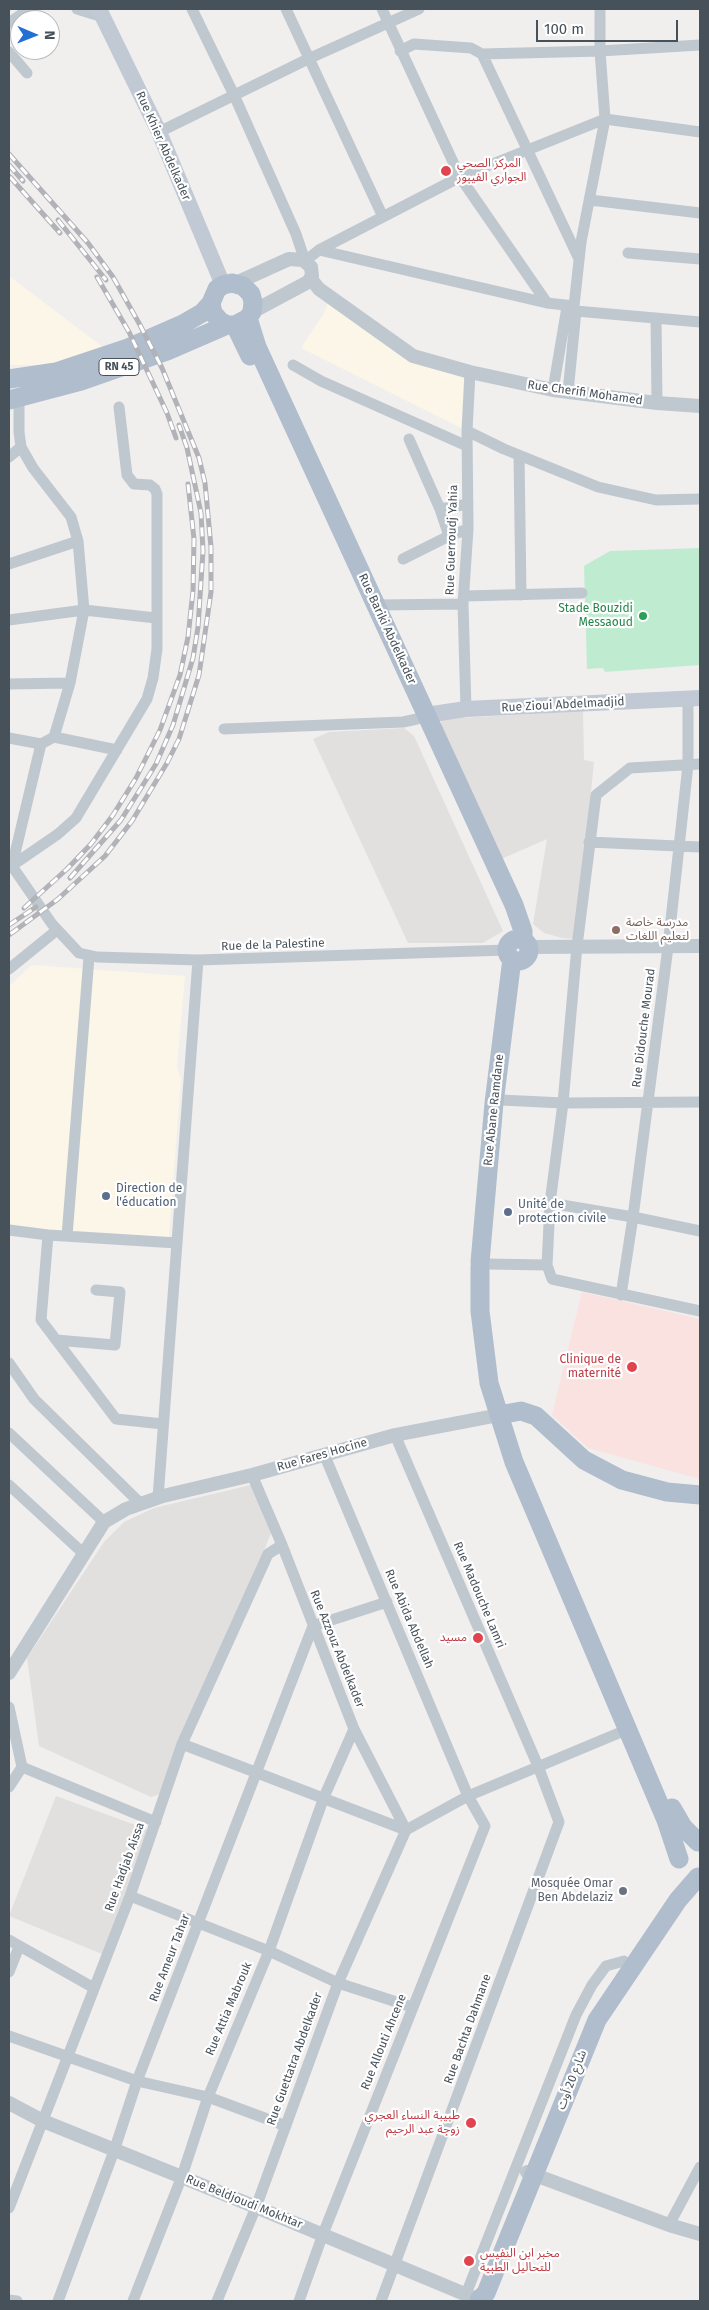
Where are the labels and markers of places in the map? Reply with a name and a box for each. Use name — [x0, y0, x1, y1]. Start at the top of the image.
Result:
place label: المركز الصحي الجواري الفيبور — [457, 157, 526, 185]
marker: المركز الصحي الجواري الفيبور — [439, 164, 453, 178]
place label: Stade Bouzidi Messaoud — [558, 602, 633, 630]
marker: Stade Bouzidi Messaoud — [637, 610, 649, 622]
place label: مدرسة خاصة لتعليم اللغات — [626, 916, 689, 944]
marker: مدرسة خاصة لتعليم اللغات — [610, 924, 622, 936]
place label: Direction de l'éducation — [116, 1182, 182, 1210]
marker: Direction de l'éducation — [100, 1190, 112, 1202]
place label: Unité de protection civile — [518, 1198, 606, 1226]
marker: Unité de protection civile — [502, 1206, 514, 1218]
place label: Clinique de maternité — [559, 1353, 621, 1381]
marker: Clinique de maternité — [625, 1360, 639, 1374]
place label: مسيد — [440, 1631, 467, 1645]
marker: مسيد — [471, 1631, 485, 1645]
place label: Mosquée Omar Ben Abdelaziz — [531, 1877, 613, 1905]
marker: Mosquée Omar Ben Abdelaziz — [617, 1885, 629, 1897]
place label: طبيبة النساء العجري زوجة عبد الرحيم — [365, 2109, 460, 2137]
marker: طبيبة النساء العجري زوجة عبد الرحيم — [464, 2116, 478, 2130]
place label: مخبر ابن النفيس للتحاليل الطبية — [480, 2247, 560, 2275]
marker: مخبر ابن النفيس للتحاليل الطبية — [462, 2254, 476, 2268]

